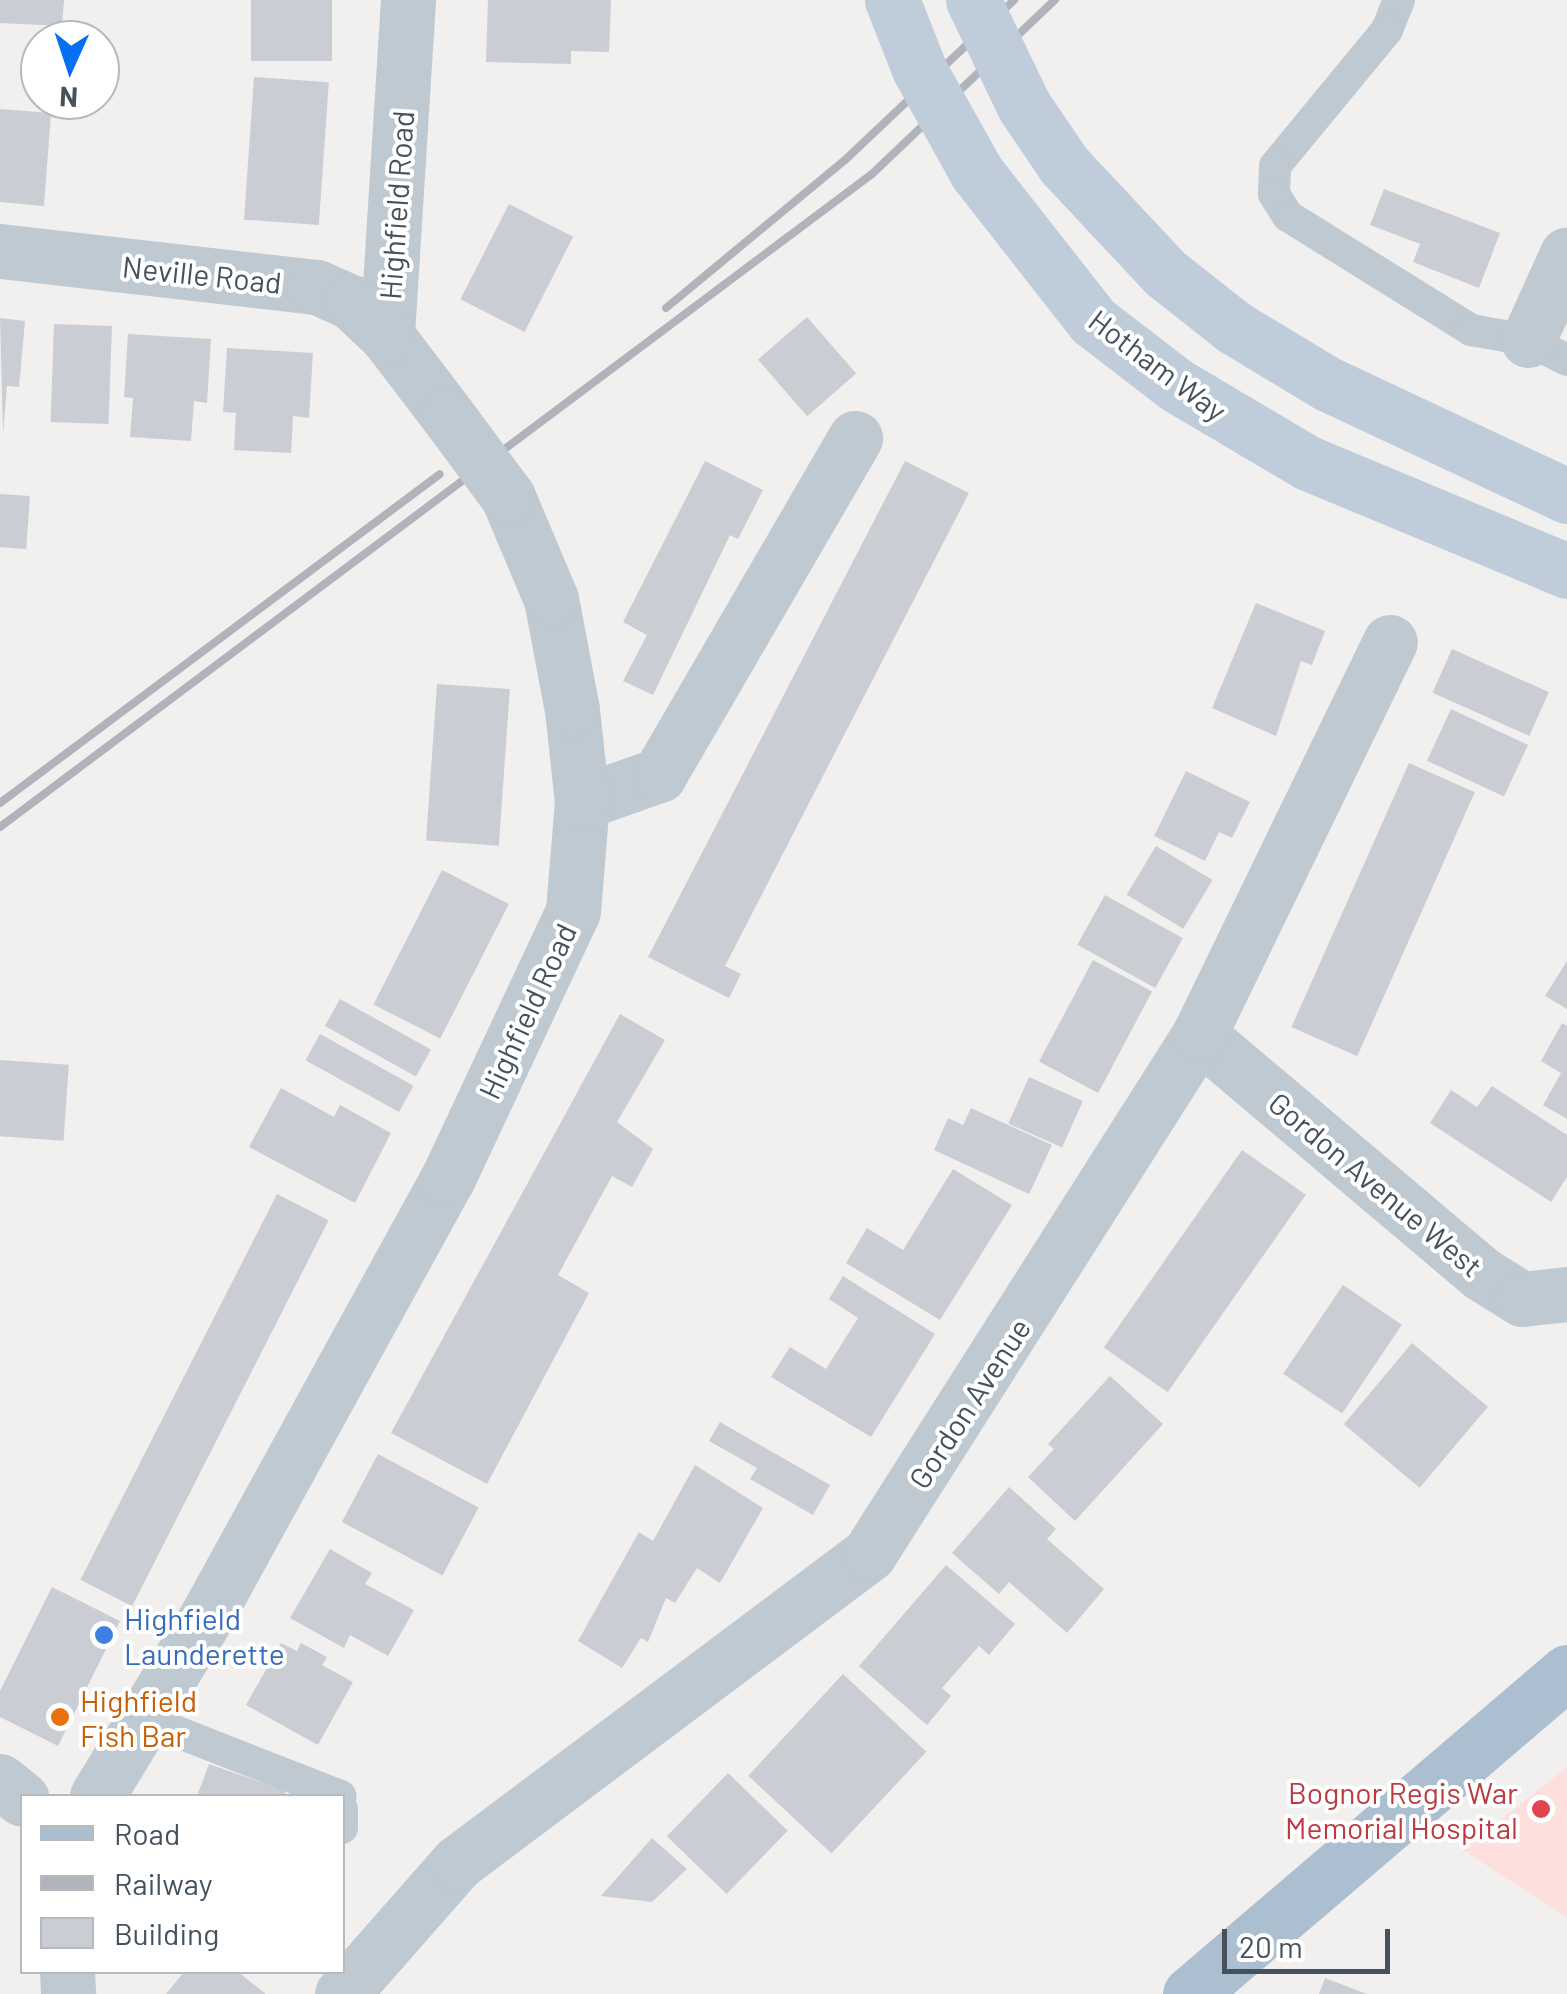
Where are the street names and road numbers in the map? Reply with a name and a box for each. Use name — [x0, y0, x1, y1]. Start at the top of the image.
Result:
street label: Highfield Road — [371, 109, 421, 301]
street label: Neville Road — [121, 248, 283, 300]
street label: Hotham Way — [1082, 302, 1234, 428]
street label: Highfield Road — [471, 918, 583, 1104]
street label: Gordon Avenue West — [1262, 1084, 1490, 1284]
street label: Gordon Avenue — [901, 1311, 1037, 1495]

